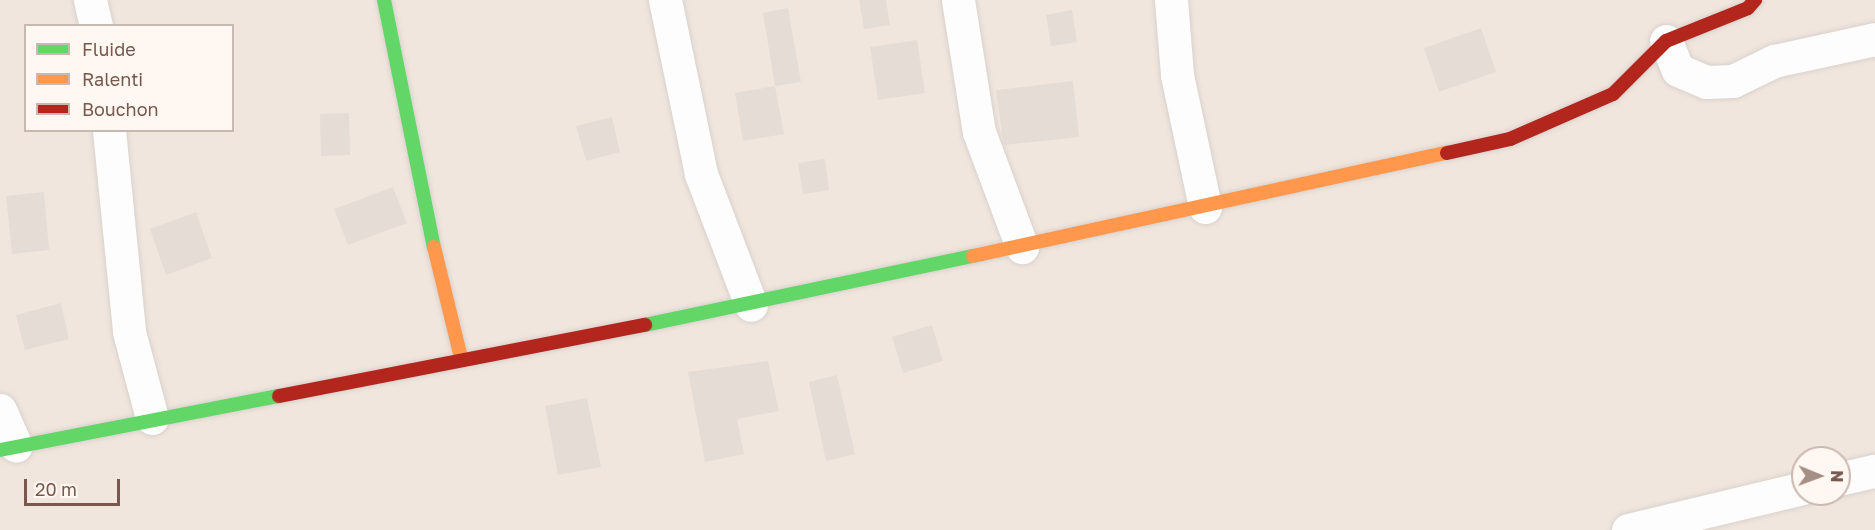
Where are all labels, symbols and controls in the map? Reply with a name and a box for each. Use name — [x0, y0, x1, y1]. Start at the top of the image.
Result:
legend — [24, 24, 234, 132]
text: Fluide — [82, 38, 136, 60]
text: Ralenti — [82, 68, 143, 90]
text: Bouchon — [82, 98, 159, 120]
north arrow — [1791, 446, 1851, 506]
scale bar — [27, 467, 123, 505]
text: N — [1827, 470, 1847, 483]
text: 20 m — [35, 478, 77, 500]

